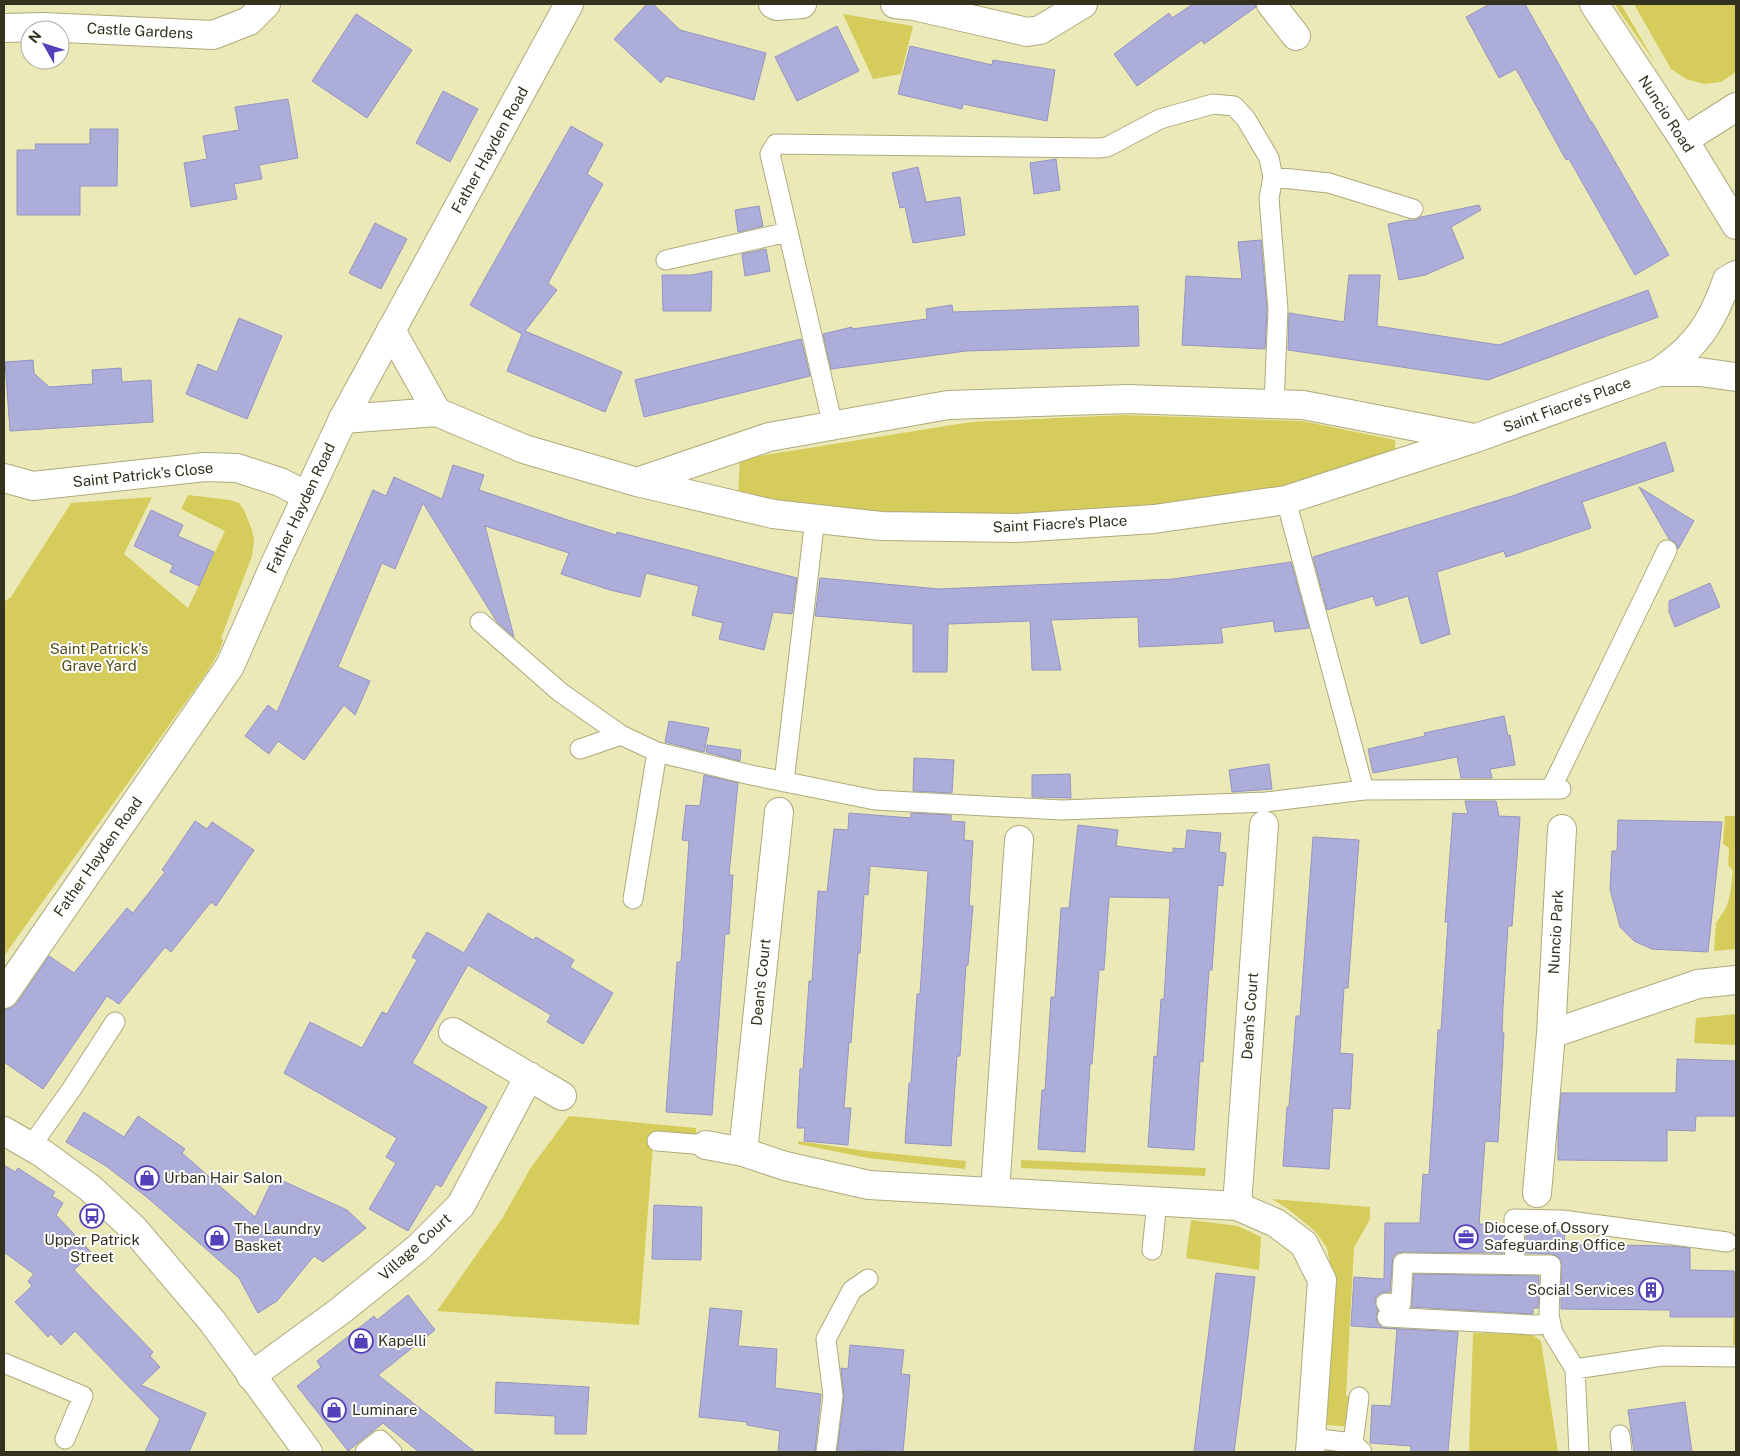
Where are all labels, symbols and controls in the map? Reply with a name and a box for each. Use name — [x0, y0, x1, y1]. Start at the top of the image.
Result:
street label: Castle Gardens — [86, 19, 194, 42]
north arrow — [20, 20, 70, 70]
text: N — [25, 28, 45, 46]
street label: Nuncio Road — [1635, 72, 1698, 155]
street label: Father Hayden Road — [448, 84, 531, 216]
street label: Saint Fiacre's Place — [1501, 373, 1633, 436]
street label: Father Hayden Road — [263, 440, 338, 576]
street label: Saint Patrick's Close — [72, 459, 214, 490]
street label: Saint Fiacre's Place — [992, 511, 1128, 536]
park label: Saint Patrick's Grave Yard — [50, 640, 148, 674]
street label: Father Hayden Road — [50, 794, 145, 920]
street label: Nuncio Park — [1545, 889, 1566, 975]
street label: Dean's Court — [747, 937, 774, 1026]
street label: Dean's Court — [1238, 971, 1261, 1060]
shop icon: Urban Hair Salon — [134, 1165, 160, 1191]
place label: Urban Hair Salon — [164, 1169, 282, 1186]
bus stop icon: Upper Patrick Street — [79, 1203, 105, 1229]
street label: Village Court — [375, 1210, 454, 1283]
place label: Diocese of Ossory Safeguarding Office — [1484, 1219, 1625, 1253]
place label: The Laundry Basket — [234, 1220, 321, 1254]
office icon: Diocese of Ossory Safeguarding Office — [1453, 1224, 1479, 1250]
shop icon: The Laundry Basket — [204, 1225, 230, 1251]
place label: Upper Patrick Street — [44, 1231, 140, 1265]
building icon: Social Services — [1638, 1277, 1664, 1303]
place label: Social Services — [1527, 1281, 1634, 1298]
shop icon: Kapelli — [348, 1328, 374, 1354]
place label: Kapelli — [378, 1332, 426, 1349]
shop icon: Luminare — [321, 1397, 347, 1423]
place label: Luminare — [352, 1401, 417, 1418]

